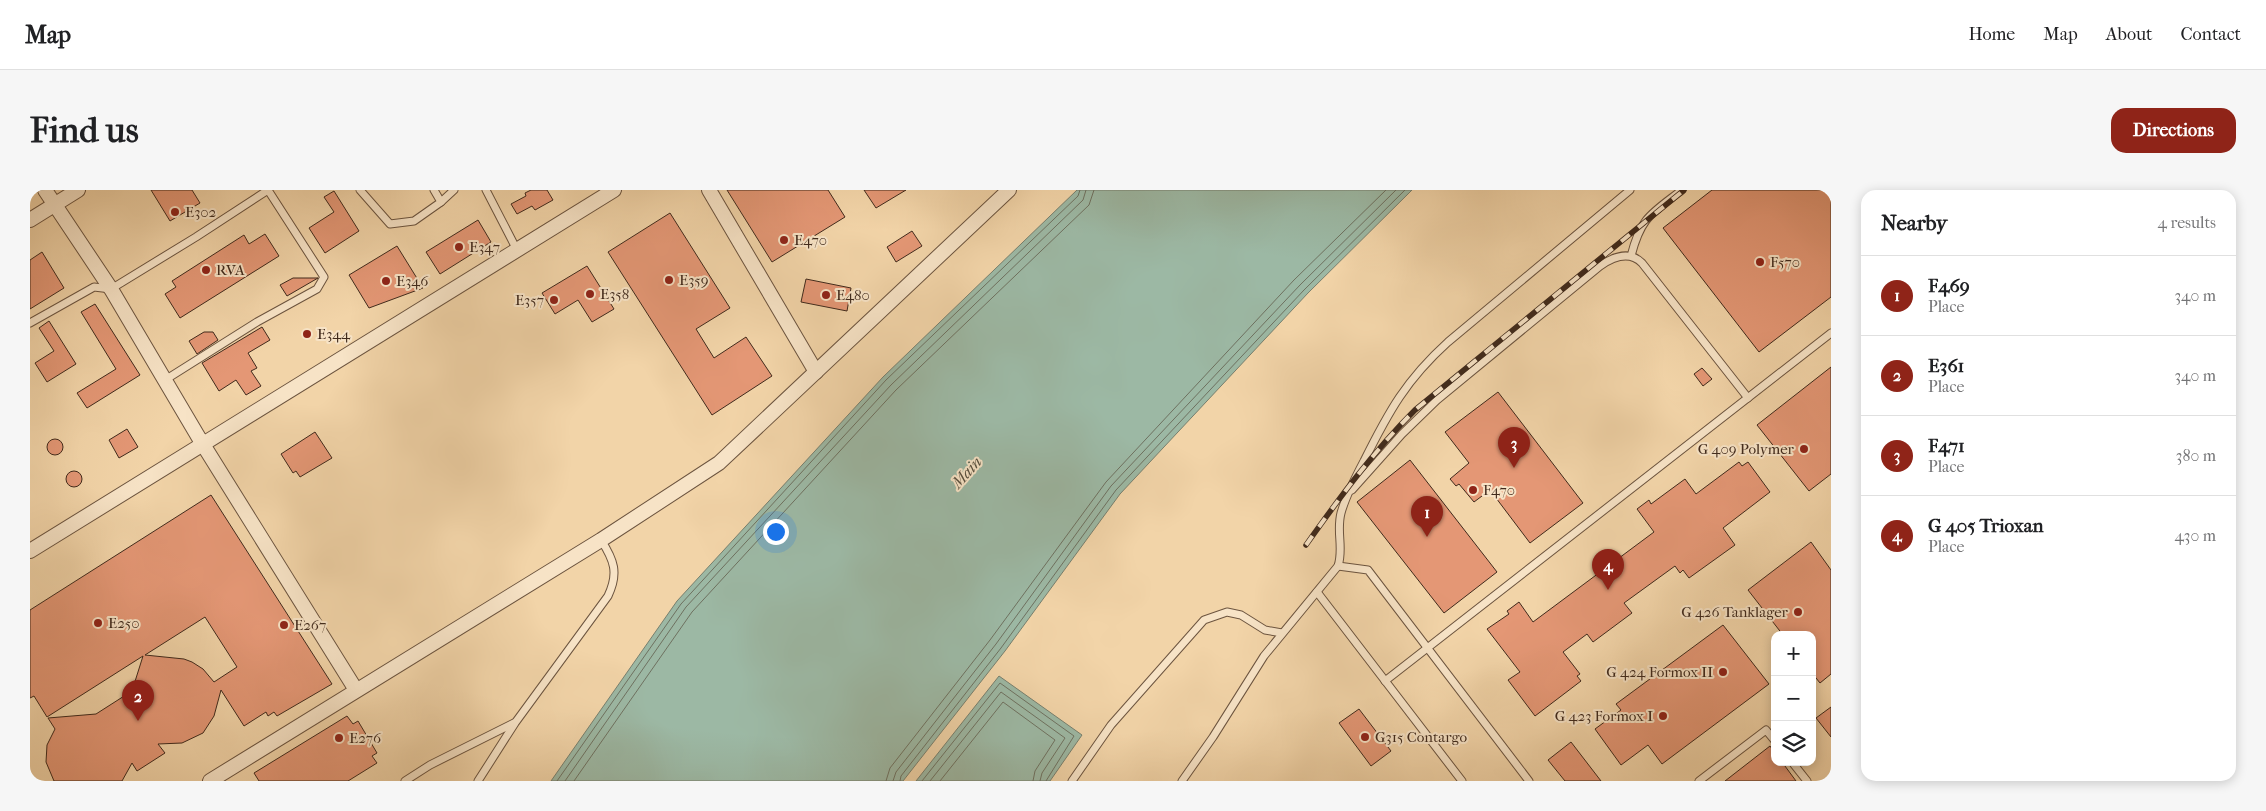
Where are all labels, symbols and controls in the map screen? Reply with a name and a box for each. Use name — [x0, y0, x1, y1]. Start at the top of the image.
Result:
text: Map — [25, 21, 71, 49]
text: Home — [1968, 24, 2015, 45]
text: Map — [2043, 24, 2078, 45]
text: About — [2106, 24, 2152, 45]
text: Contact — [2180, 24, 2241, 45]
button: Directions — [2111, 108, 2236, 153]
text: Find us — [30, 110, 139, 151]
place label: E302 — [185, 203, 217, 221]
marker: E302 — [169, 206, 181, 218]
text: Nearby — [1881, 211, 1947, 235]
text: 4 results — [2158, 213, 2216, 232]
place label: E470 — [794, 231, 827, 249]
marker: E470 — [778, 234, 790, 246]
place label: E347 — [469, 238, 500, 256]
marker: E347 — [453, 241, 465, 253]
place label: F570 — [1770, 253, 1800, 271]
marker: F570 — [1754, 256, 1766, 268]
place label: RVA — [216, 261, 245, 279]
marker: RVA — [200, 264, 212, 276]
place label: E359 — [679, 271, 709, 289]
place label: E346 — [396, 272, 429, 290]
marker: E359 — [663, 274, 675, 286]
marker: E346 — [380, 275, 392, 287]
text: F469 — [1928, 275, 1970, 297]
place label: E358 — [600, 285, 629, 303]
place label: E480 — [836, 286, 870, 304]
text: 1 — [1894, 286, 1900, 305]
text: 340 m — [2174, 286, 2216, 305]
marker: E358 — [584, 288, 596, 300]
marker: E480 — [820, 289, 832, 301]
place label: E357 — [515, 291, 544, 309]
marker: E357 — [548, 294, 560, 306]
text: Place — [1928, 297, 1964, 316]
place label: E344 — [317, 325, 351, 343]
marker: E344 — [301, 328, 313, 340]
text: E361 — [1928, 355, 1964, 377]
text: 2 — [1893, 366, 1901, 385]
text: 340 m — [2174, 366, 2216, 385]
text: Place — [1928, 377, 1964, 396]
pin: 3 — [1498, 427, 1530, 468]
text: F471 — [1928, 435, 1965, 457]
place label: G 409 Polymer — [1698, 440, 1795, 458]
marker: G 409 Polymer — [1798, 443, 1810, 455]
text: 3 — [1894, 446, 1900, 465]
text: 380 m — [2176, 446, 2216, 465]
water label: Main — [947, 453, 985, 493]
text: Place — [1928, 457, 1964, 476]
place label: F470 — [1483, 481, 1515, 499]
marker: F470 — [1467, 484, 1479, 496]
pin: 1 — [1411, 496, 1443, 537]
text: G 405 Trioxan — [1928, 515, 2044, 537]
your location — [763, 519, 789, 545]
text: 4 — [1892, 526, 1902, 545]
text: 430 m — [2174, 526, 2216, 545]
text: Place — [1928, 537, 1964, 556]
pin: 4 — [1592, 549, 1624, 590]
place label: G 426 Tanklager — [1681, 603, 1789, 621]
marker: G 426 Tanklager — [1792, 606, 1804, 618]
place label: E250 — [108, 614, 140, 632]
place label: E267 — [294, 616, 326, 634]
marker: E250 — [92, 617, 104, 629]
marker: E267 — [278, 619, 290, 631]
map controls — [1771, 631, 1816, 766]
button: + — [1771, 631, 1816, 676]
place label: G 424 Formox II — [1606, 663, 1713, 681]
marker: G 424 Formox II — [1717, 666, 1729, 678]
button: − — [1771, 676, 1816, 721]
pin: 2 — [122, 680, 154, 721]
place label: G 423 Formox I — [1555, 707, 1653, 725]
marker: G 423 Formox I — [1657, 710, 1669, 722]
button: layers — [1771, 721, 1816, 766]
place label: G315 Contargo — [1375, 728, 1468, 746]
place label: E276 — [349, 729, 382, 747]
marker: G315 Contargo — [1359, 731, 1371, 743]
marker: E276 — [333, 732, 345, 744]

